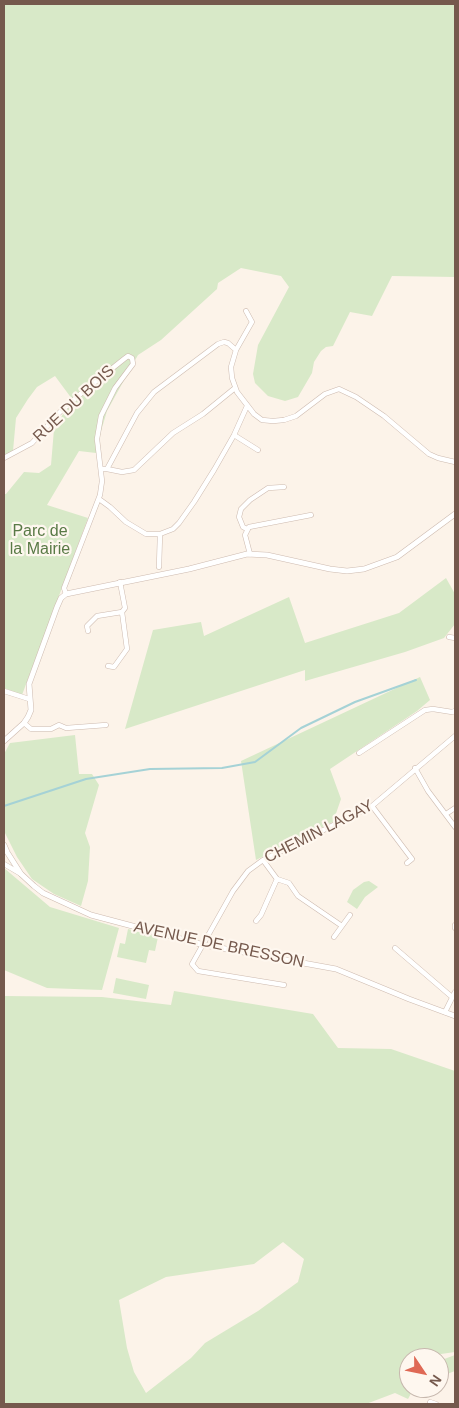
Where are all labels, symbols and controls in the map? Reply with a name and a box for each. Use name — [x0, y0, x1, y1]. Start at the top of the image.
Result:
street label: RUE DU BOIS — [29, 362, 119, 446]
park label: Parc de la Mairie — [10, 522, 70, 560]
street label: CHEMIN LAGAY — [261, 796, 377, 868]
street label: AVENUE DE BRESSON — [132, 918, 306, 972]
north arrow — [399, 1348, 449, 1398]
text: N — [426, 1372, 445, 1389]

